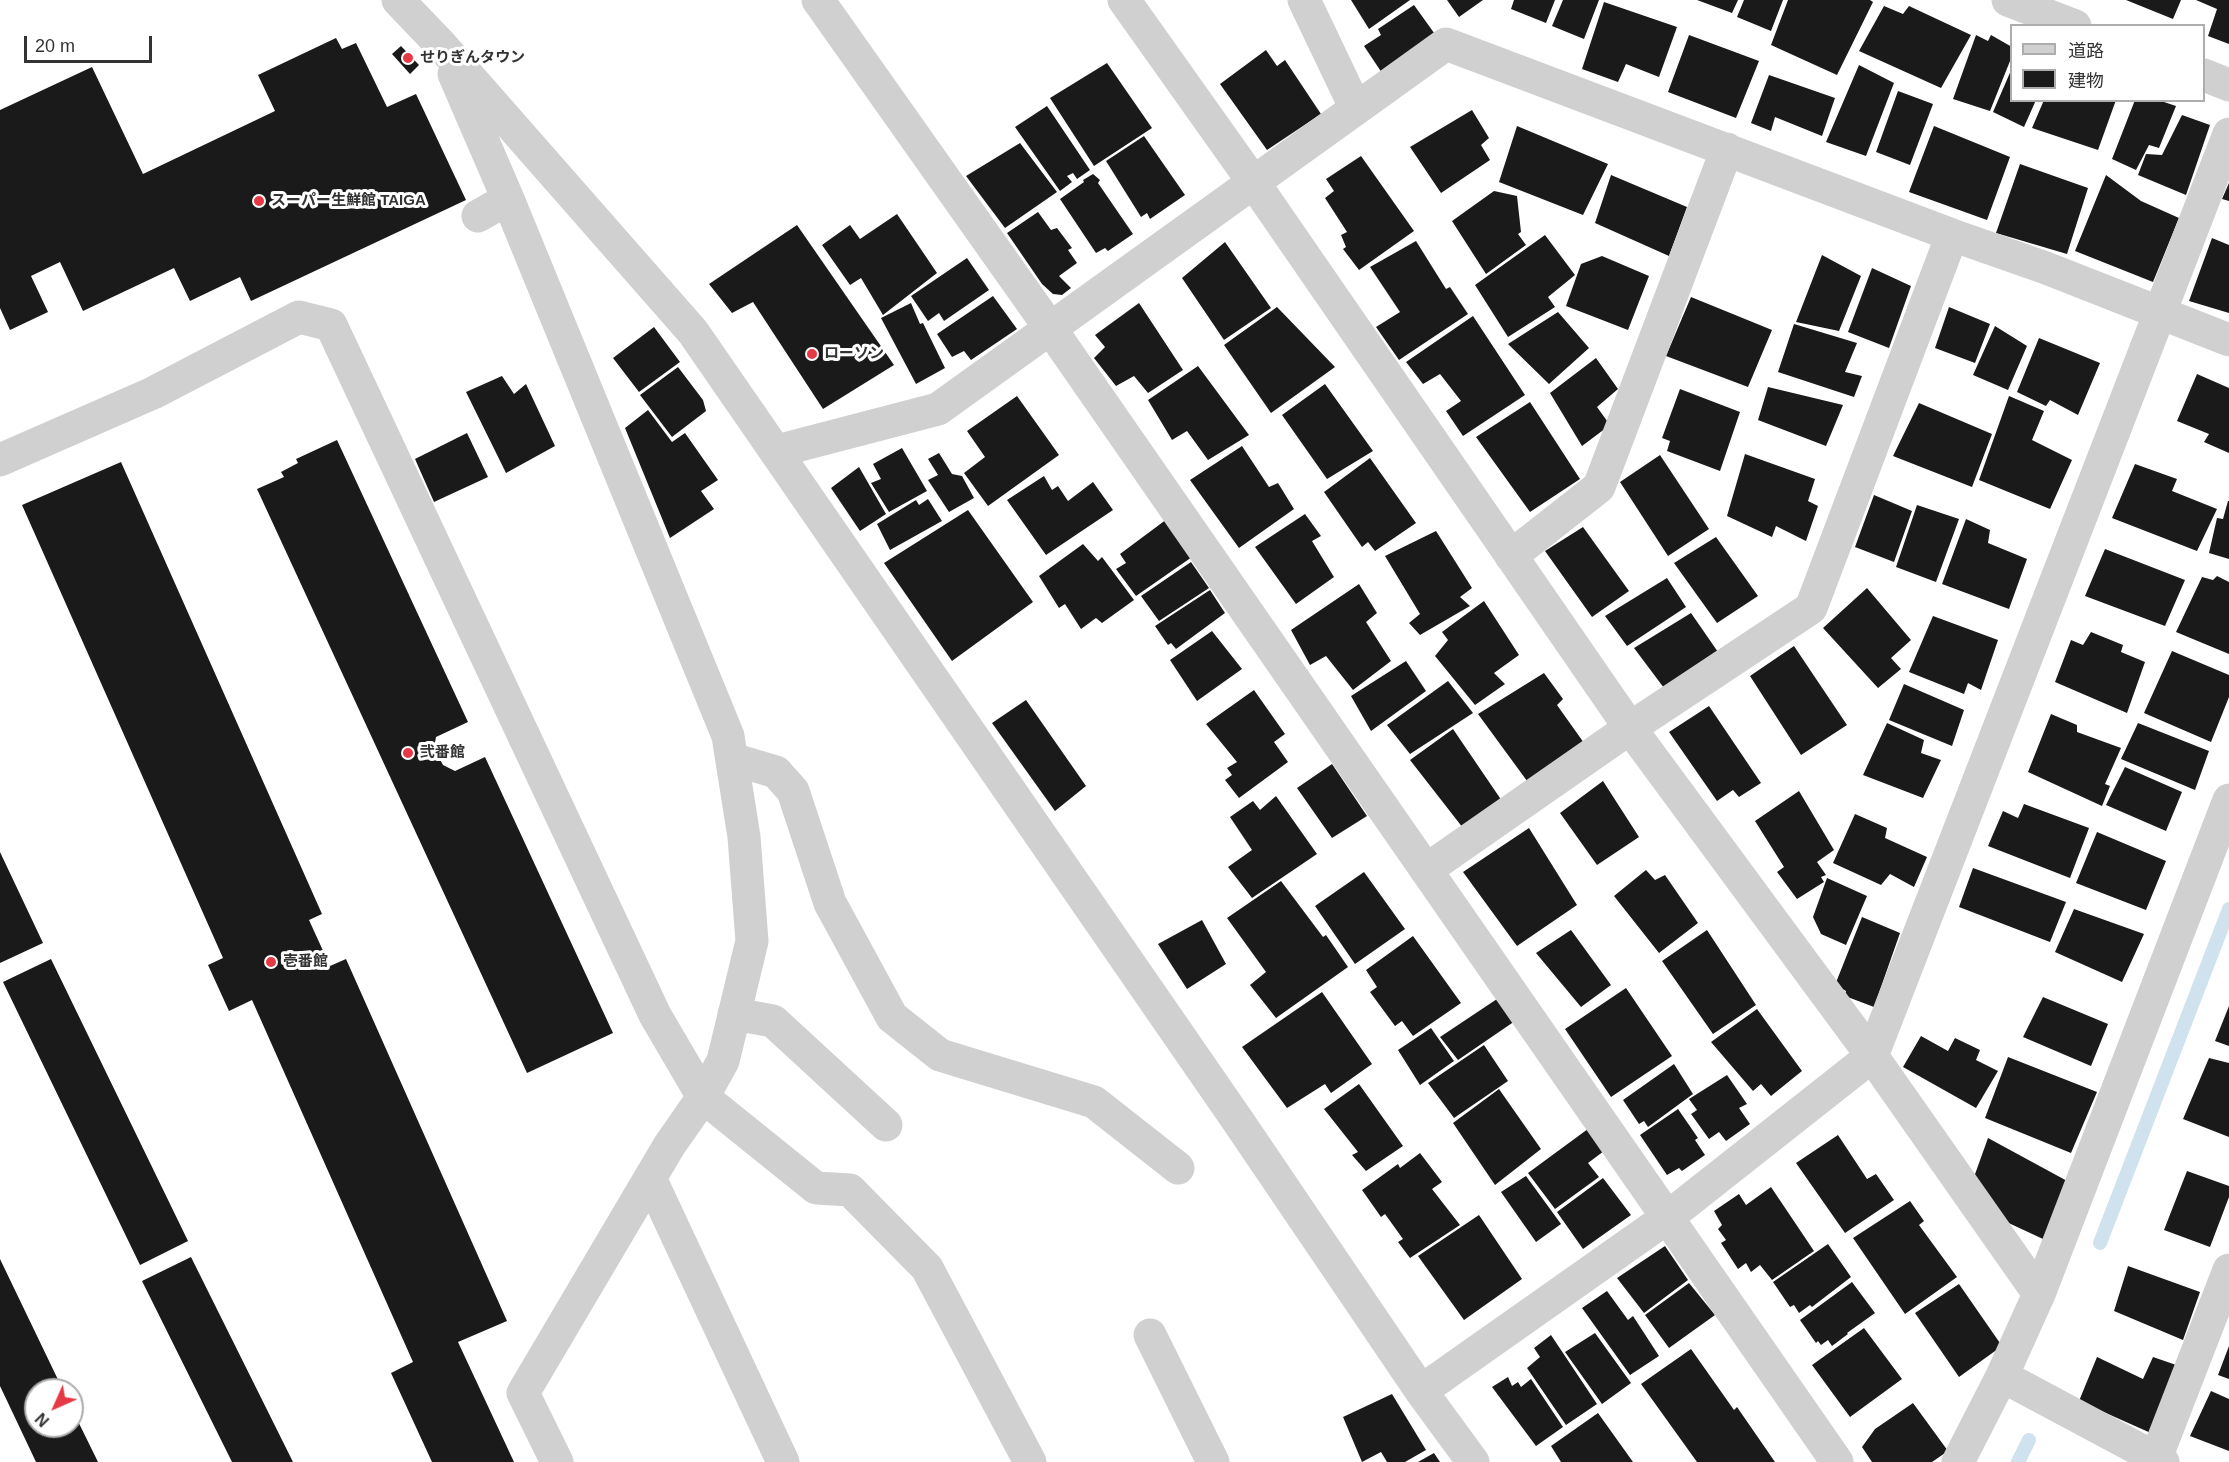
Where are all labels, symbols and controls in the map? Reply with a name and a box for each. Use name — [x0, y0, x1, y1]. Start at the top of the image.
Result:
scale bar — [27, 24, 154, 62]
legend — [2010, 24, 2205, 102]
text: 20 m — [35, 36, 75, 56]
text: 道路 — [2068, 41, 2104, 61]
place label: せりぎんタウン — [420, 49, 525, 67]
marker: せりぎんタウン — [401, 51, 415, 65]
text: 建物 — [2068, 71, 2104, 91]
place label: スーパー生鮮館 TAIGA — [271, 192, 426, 210]
marker: スーパー生鮮館 TAIGA — [252, 194, 266, 208]
place label: ローソン — [824, 345, 884, 363]
marker: ローソン — [805, 347, 819, 361]
place label: 弐番館 — [420, 744, 465, 762]
marker: 弐番館 — [401, 746, 415, 760]
place label: 壱番館 — [283, 953, 328, 971]
marker: 壱番館 — [264, 955, 278, 969]
north arrow — [24, 1378, 84, 1438]
text: N — [32, 1410, 52, 1430]

